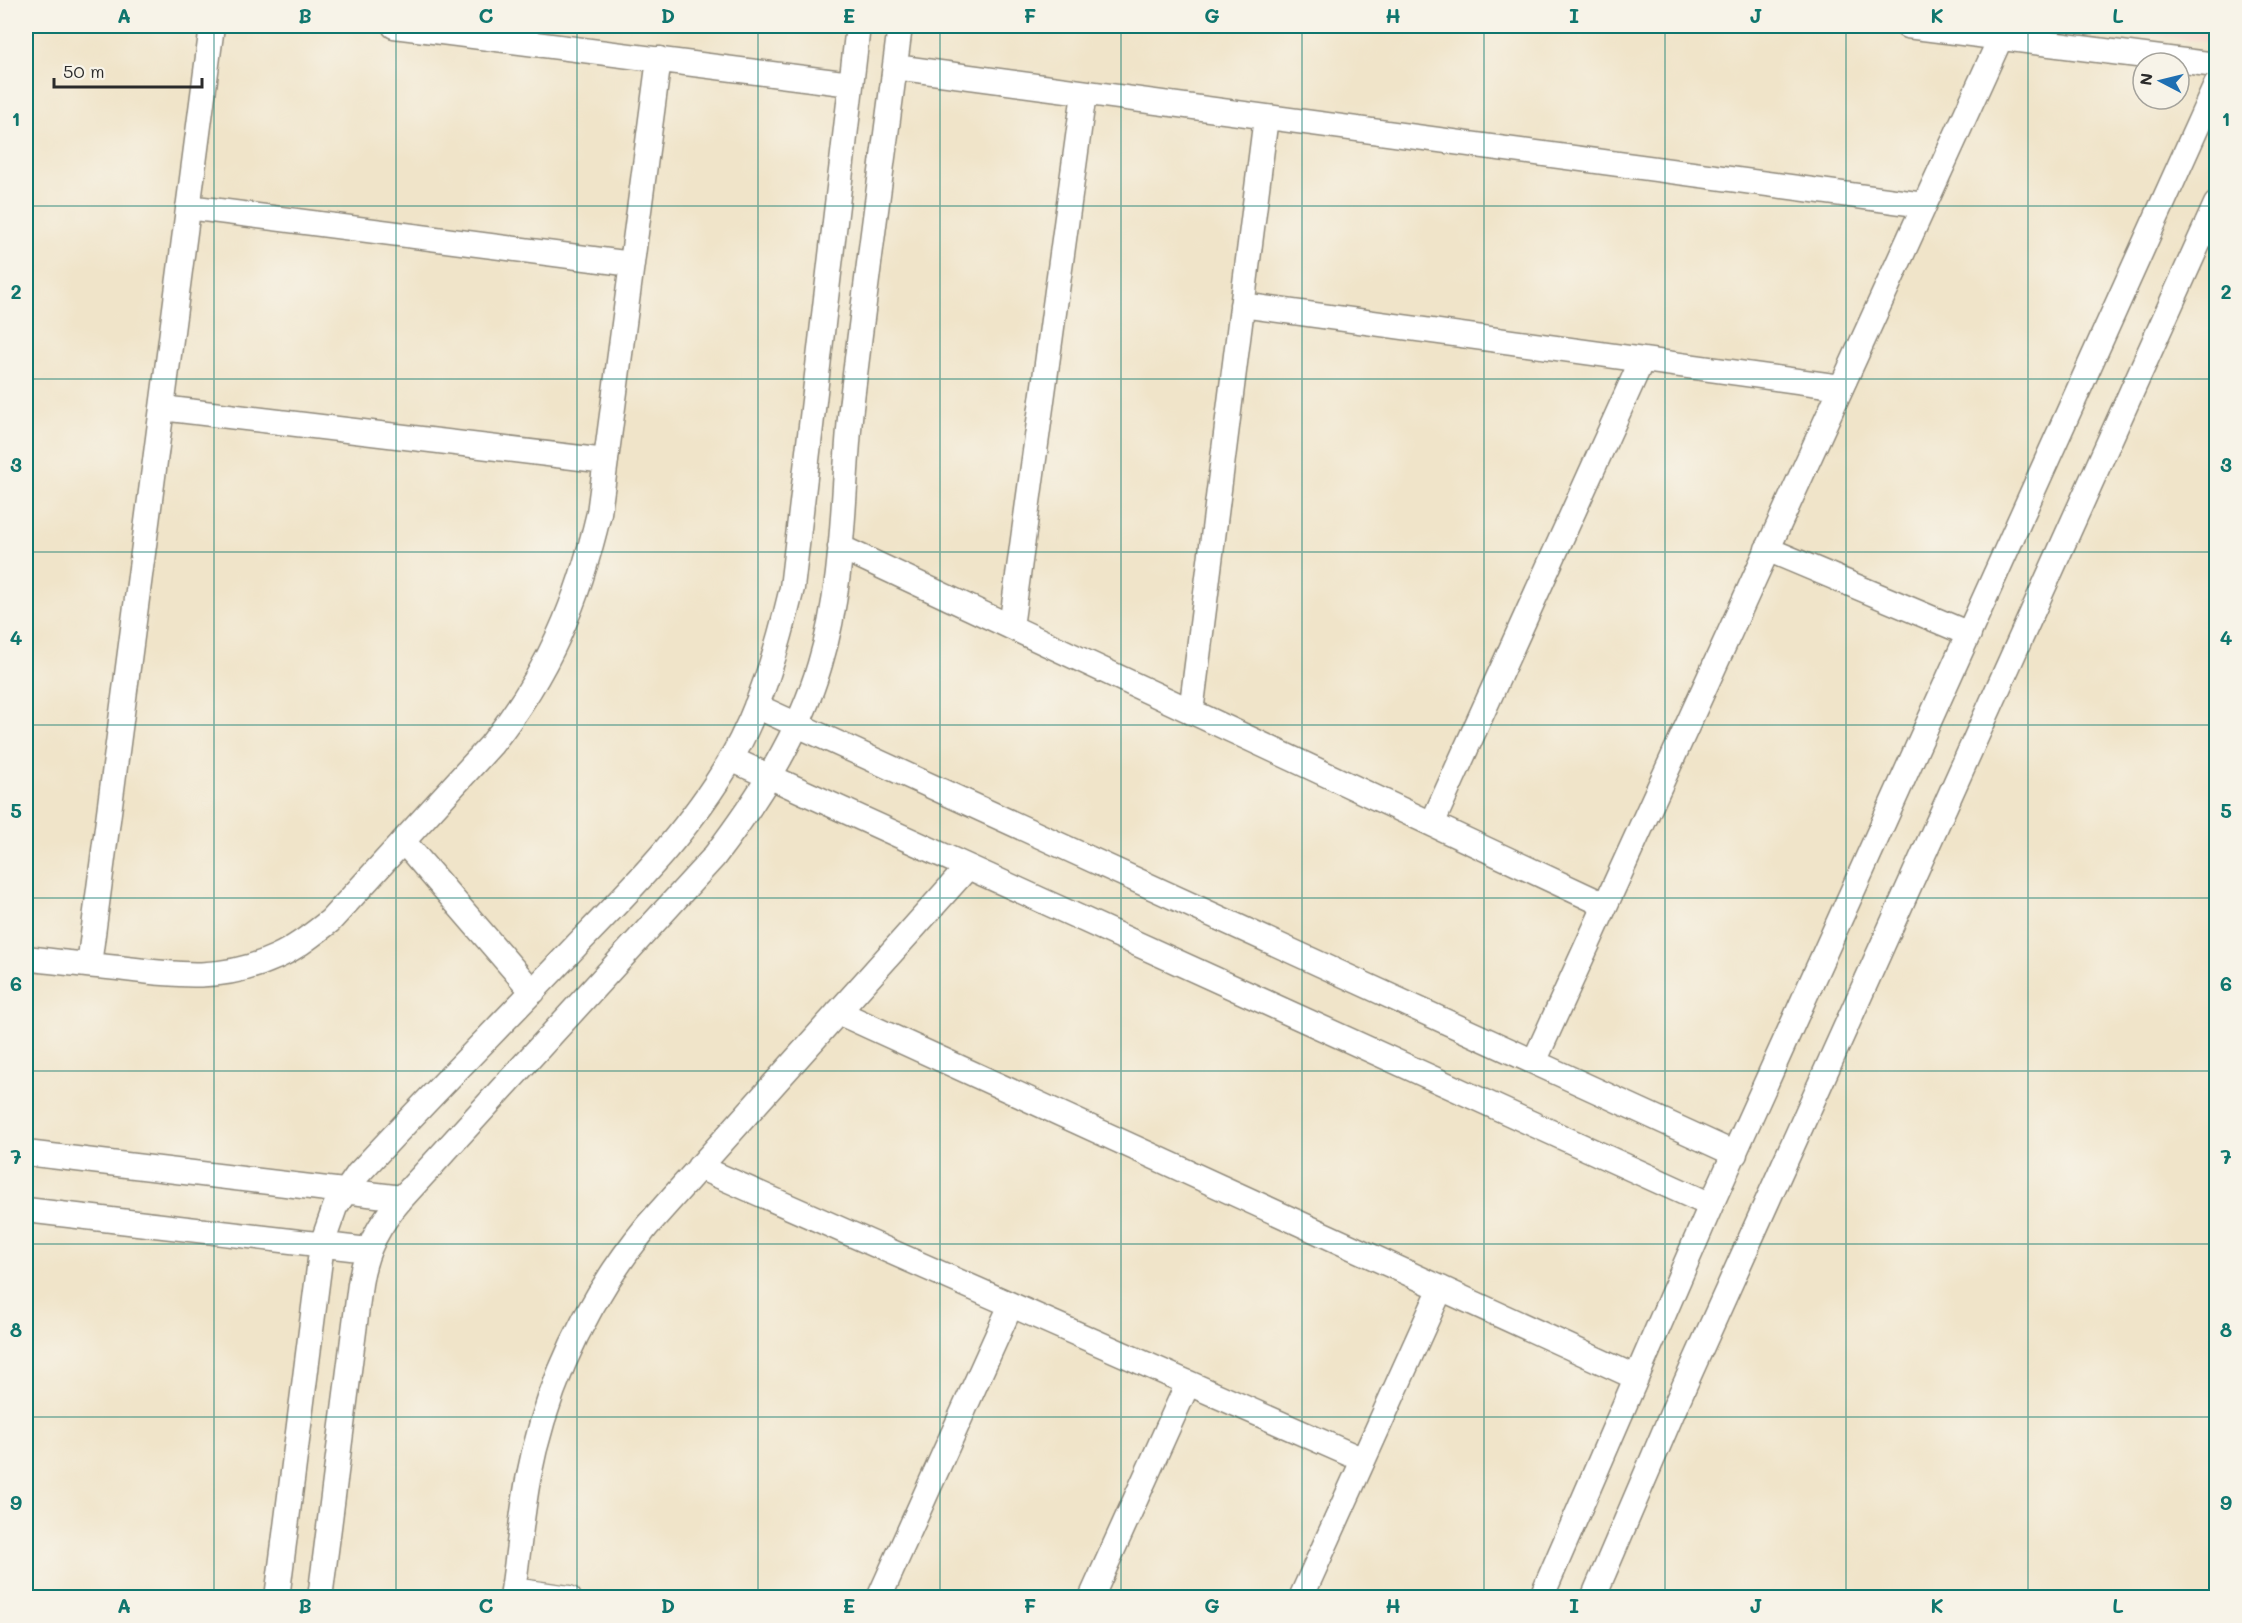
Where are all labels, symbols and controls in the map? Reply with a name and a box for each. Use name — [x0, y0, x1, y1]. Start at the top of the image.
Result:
text: A — [117, 2, 131, 28]
text: B — [298, 2, 312, 28]
text: C — [479, 2, 494, 28]
text: D — [661, 2, 675, 28]
text: E — [843, 2, 855, 28]
text: F — [1024, 2, 1037, 28]
text: G — [1204, 2, 1220, 28]
text: H — [1385, 2, 1401, 28]
text: I — [1569, 2, 1579, 28]
text: J — [1749, 2, 1763, 28]
text: K — [1930, 2, 1944, 28]
text: L — [2112, 2, 2124, 28]
scale bar — [54, 51, 202, 89]
north arrow — [2131, 51, 2191, 111]
text: 50 m — [63, 59, 105, 83]
text: N — [2134, 72, 2157, 86]
text: 1 — [12, 105, 20, 131]
text: 1 — [2222, 105, 2230, 131]
text: 2 — [10, 278, 22, 304]
text: 2 — [2220, 278, 2232, 304]
text: 3 — [10, 451, 22, 477]
text: 3 — [2220, 451, 2232, 477]
text: 4 — [10, 624, 23, 650]
text: 4 — [2220, 624, 2233, 650]
text: 5 — [10, 797, 22, 823]
text: 5 — [2220, 797, 2232, 823]
text: 6 — [10, 970, 22, 996]
text: 6 — [2220, 970, 2232, 996]
text: 7 — [10, 1143, 22, 1169]
text: 7 — [2220, 1143, 2232, 1169]
text: 8 — [10, 1316, 22, 1342]
text: 8 — [2220, 1316, 2232, 1342]
text: 9 — [10, 1489, 22, 1515]
text: 9 — [2220, 1489, 2232, 1515]
text: A — [117, 1592, 131, 1618]
text: B — [298, 1592, 312, 1618]
text: C — [479, 1592, 494, 1618]
text: D — [661, 1592, 675, 1618]
text: E — [843, 1592, 855, 1618]
text: F — [1024, 1592, 1037, 1618]
text: G — [1204, 1592, 1220, 1618]
text: H — [1385, 1592, 1401, 1618]
text: I — [1569, 1592, 1579, 1618]
text: J — [1749, 1592, 1763, 1618]
text: K — [1930, 1592, 1944, 1618]
text: L — [2112, 1592, 2124, 1618]

